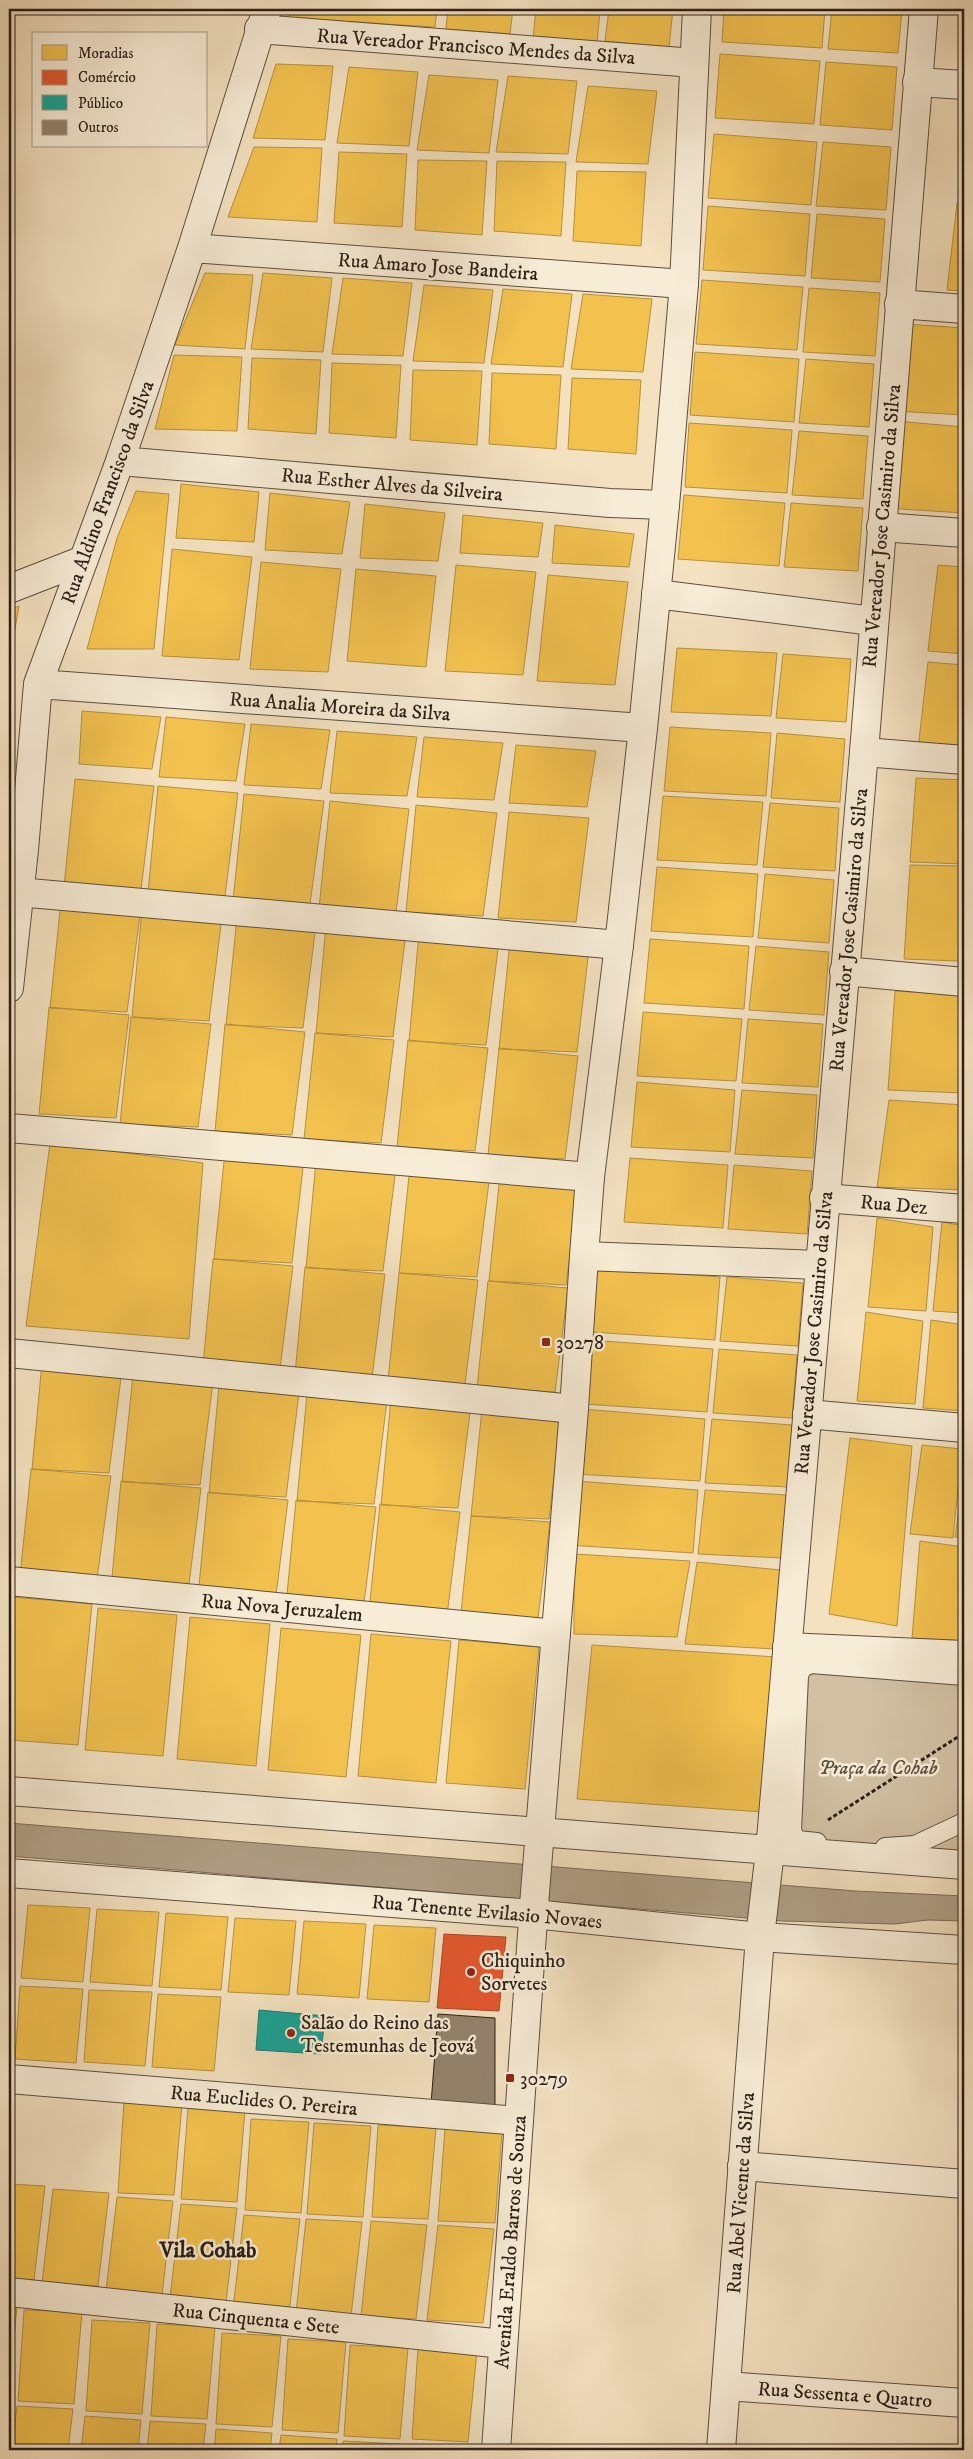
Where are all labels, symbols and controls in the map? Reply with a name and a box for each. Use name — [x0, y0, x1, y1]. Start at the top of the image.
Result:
street label: Rua Vereador Francisco Mendes da Silva — [316, 24, 637, 71]
legend — [32, 32, 208, 148]
text: Moradias — [78, 44, 133, 63]
text: Comércio — [78, 68, 136, 87]
text: Público — [78, 94, 123, 113]
text: Outros — [78, 118, 119, 137]
street label: Rua Amaro Jose Bandeira — [337, 248, 539, 287]
street label: Rua Aldino Francisco da Silva — [56, 377, 161, 608]
street label: Rua Vereador Jose Casimiro da Silva — [858, 383, 907, 669]
street label: Rua Esther Alves da Silveira — [280, 463, 504, 508]
street label: Rua Analia Moreira da Silva — [228, 687, 452, 728]
street label: Rua Vereador Jose Casimiro da Silva — [825, 787, 874, 1073]
street label: Rua Vereador Jose Casimiro da Silva — [790, 1190, 839, 1476]
street label: Rua Dez — [859, 1190, 929, 1221]
place label: 30278 — [556, 1331, 604, 1356]
marker: 30278 — [540, 1336, 552, 1348]
street label: Rua Nova Jeruzalem — [200, 1589, 364, 1628]
park label: Praça da Cohab — [819, 1756, 938, 1781]
street label: Rua Tenente Evilasio Novaes — [371, 1890, 603, 1935]
place label: Chiquinho Sorvetes — [481, 1949, 565, 1997]
marker: Chiquinho Sorvetes — [465, 1966, 477, 1978]
place label: Salão do Reino das Testemunhas de Jeová — [301, 2011, 475, 2059]
marker: Salão do Reino das Testemunhas de Jeová — [285, 2027, 297, 2039]
place label: 30279 — [520, 2067, 568, 2092]
marker: 30279 — [504, 2072, 516, 2084]
street label: Rua Euclides O. Pereira — [169, 2081, 359, 2122]
street label: Rua Abel Vicente da Silva — [722, 2091, 761, 2295]
street label: Avenida Eraldo Barros de Souza — [490, 2114, 533, 2370]
district label: Vila Cohab — [159, 2237, 256, 2264]
street label: Rua Cinquenta e Sete — [171, 2298, 341, 2341]
street label: Rua Sessenta e Quatro — [757, 2377, 933, 2414]

